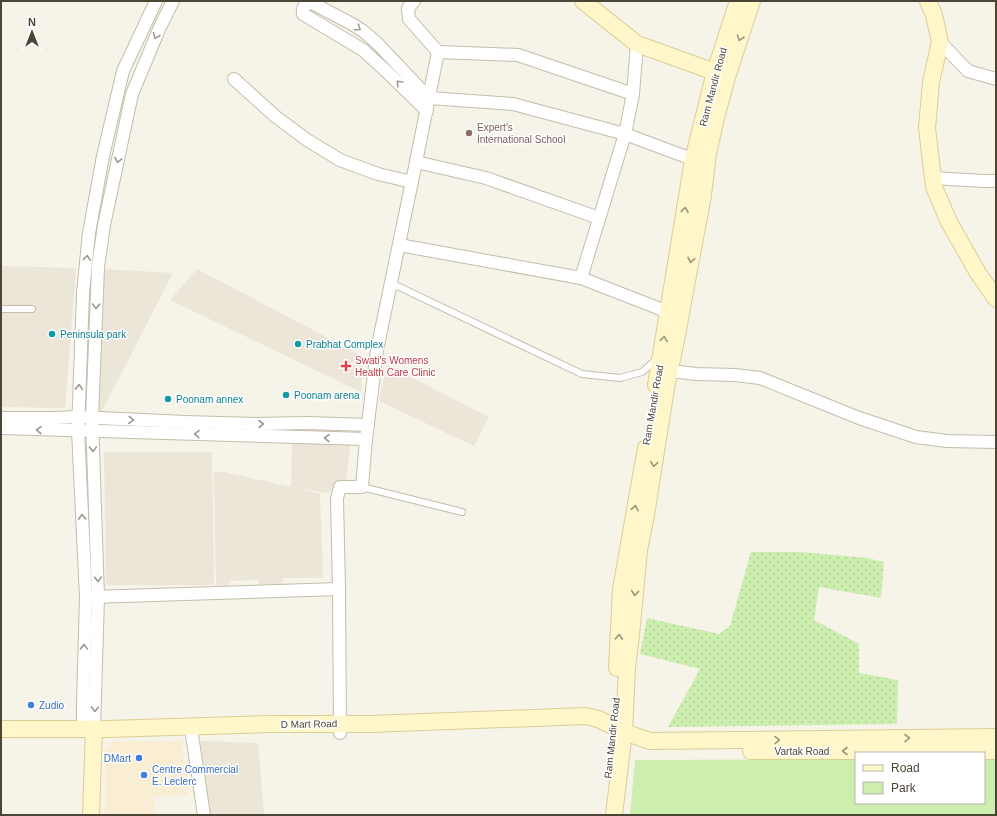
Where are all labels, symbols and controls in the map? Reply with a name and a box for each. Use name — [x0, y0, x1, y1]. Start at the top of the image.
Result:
north arrow — [12, 12, 52, 52]
text: N — [28, 16, 36, 28]
one-way arrow — [354, 23, 361, 30]
one-way arrow — [152, 33, 160, 40]
one-way arrow — [736, 34, 745, 41]
street label: Ram Mandir Road — [697, 46, 729, 128]
one-way arrow — [396, 80, 404, 88]
place label: Expert's International School — [477, 122, 565, 145]
marker: Expert's International School — [464, 128, 474, 138]
one-way arrow — [114, 157, 122, 163]
one-way arrow — [680, 207, 689, 214]
one-way arrow — [82, 254, 91, 261]
one-way arrow — [687, 257, 695, 263]
one-way arrow — [92, 303, 100, 309]
marker: Peninsula park — [47, 329, 57, 339]
place label: Peninsula park — [60, 329, 127, 340]
one-way arrow — [659, 336, 668, 342]
marker: Prabhat Complex — [293, 339, 303, 349]
place label: Prabhat Complex — [306, 339, 383, 350]
place label: Swati's Womens Health Care Clinic — [355, 355, 436, 378]
marker: Swati's Womens Health Care Clinic — [340, 360, 352, 372]
street label: Ram Mandir Road — [641, 364, 665, 446]
one-way arrow — [75, 384, 83, 390]
marker: Poonam arena — [281, 390, 291, 400]
place label: Poonam arena — [294, 390, 360, 401]
marker: Poonam annex — [163, 394, 173, 404]
place label: Poonam annex — [176, 394, 243, 405]
one-way arrow — [128, 415, 134, 424]
one-way arrow — [258, 420, 264, 428]
one-way arrow — [36, 425, 42, 434]
one-way arrow — [194, 430, 200, 439]
one-way arrow — [324, 434, 330, 443]
one-way arrow — [89, 446, 97, 452]
one-way arrow — [650, 461, 659, 467]
one-way arrow — [630, 505, 639, 511]
one-way arrow — [77, 514, 86, 520]
one-way arrow — [93, 576, 102, 582]
one-way arrow — [631, 590, 640, 596]
one-way arrow — [615, 634, 623, 640]
one-way arrow — [80, 644, 89, 650]
street label: Ram Mandir Road — [602, 697, 622, 779]
marker: Zudio — [26, 700, 36, 710]
place label: Zudio — [39, 700, 64, 711]
one-way arrow — [90, 706, 99, 712]
street label: D Mart Road — [281, 718, 337, 730]
one-way arrow — [904, 734, 910, 742]
one-way arrow — [774, 736, 780, 744]
street label: Vartak Road — [775, 746, 829, 757]
one-way arrow — [842, 747, 848, 755]
legend — [855, 752, 985, 804]
place label: DMart — [104, 753, 131, 764]
marker: DMart — [134, 753, 144, 763]
text: Road — [891, 761, 920, 775]
place label: Centre Commercial E. Leclerc — [152, 764, 238, 787]
marker: Centre Commercial E. Leclerc — [139, 770, 149, 780]
text: Park — [891, 781, 917, 795]

